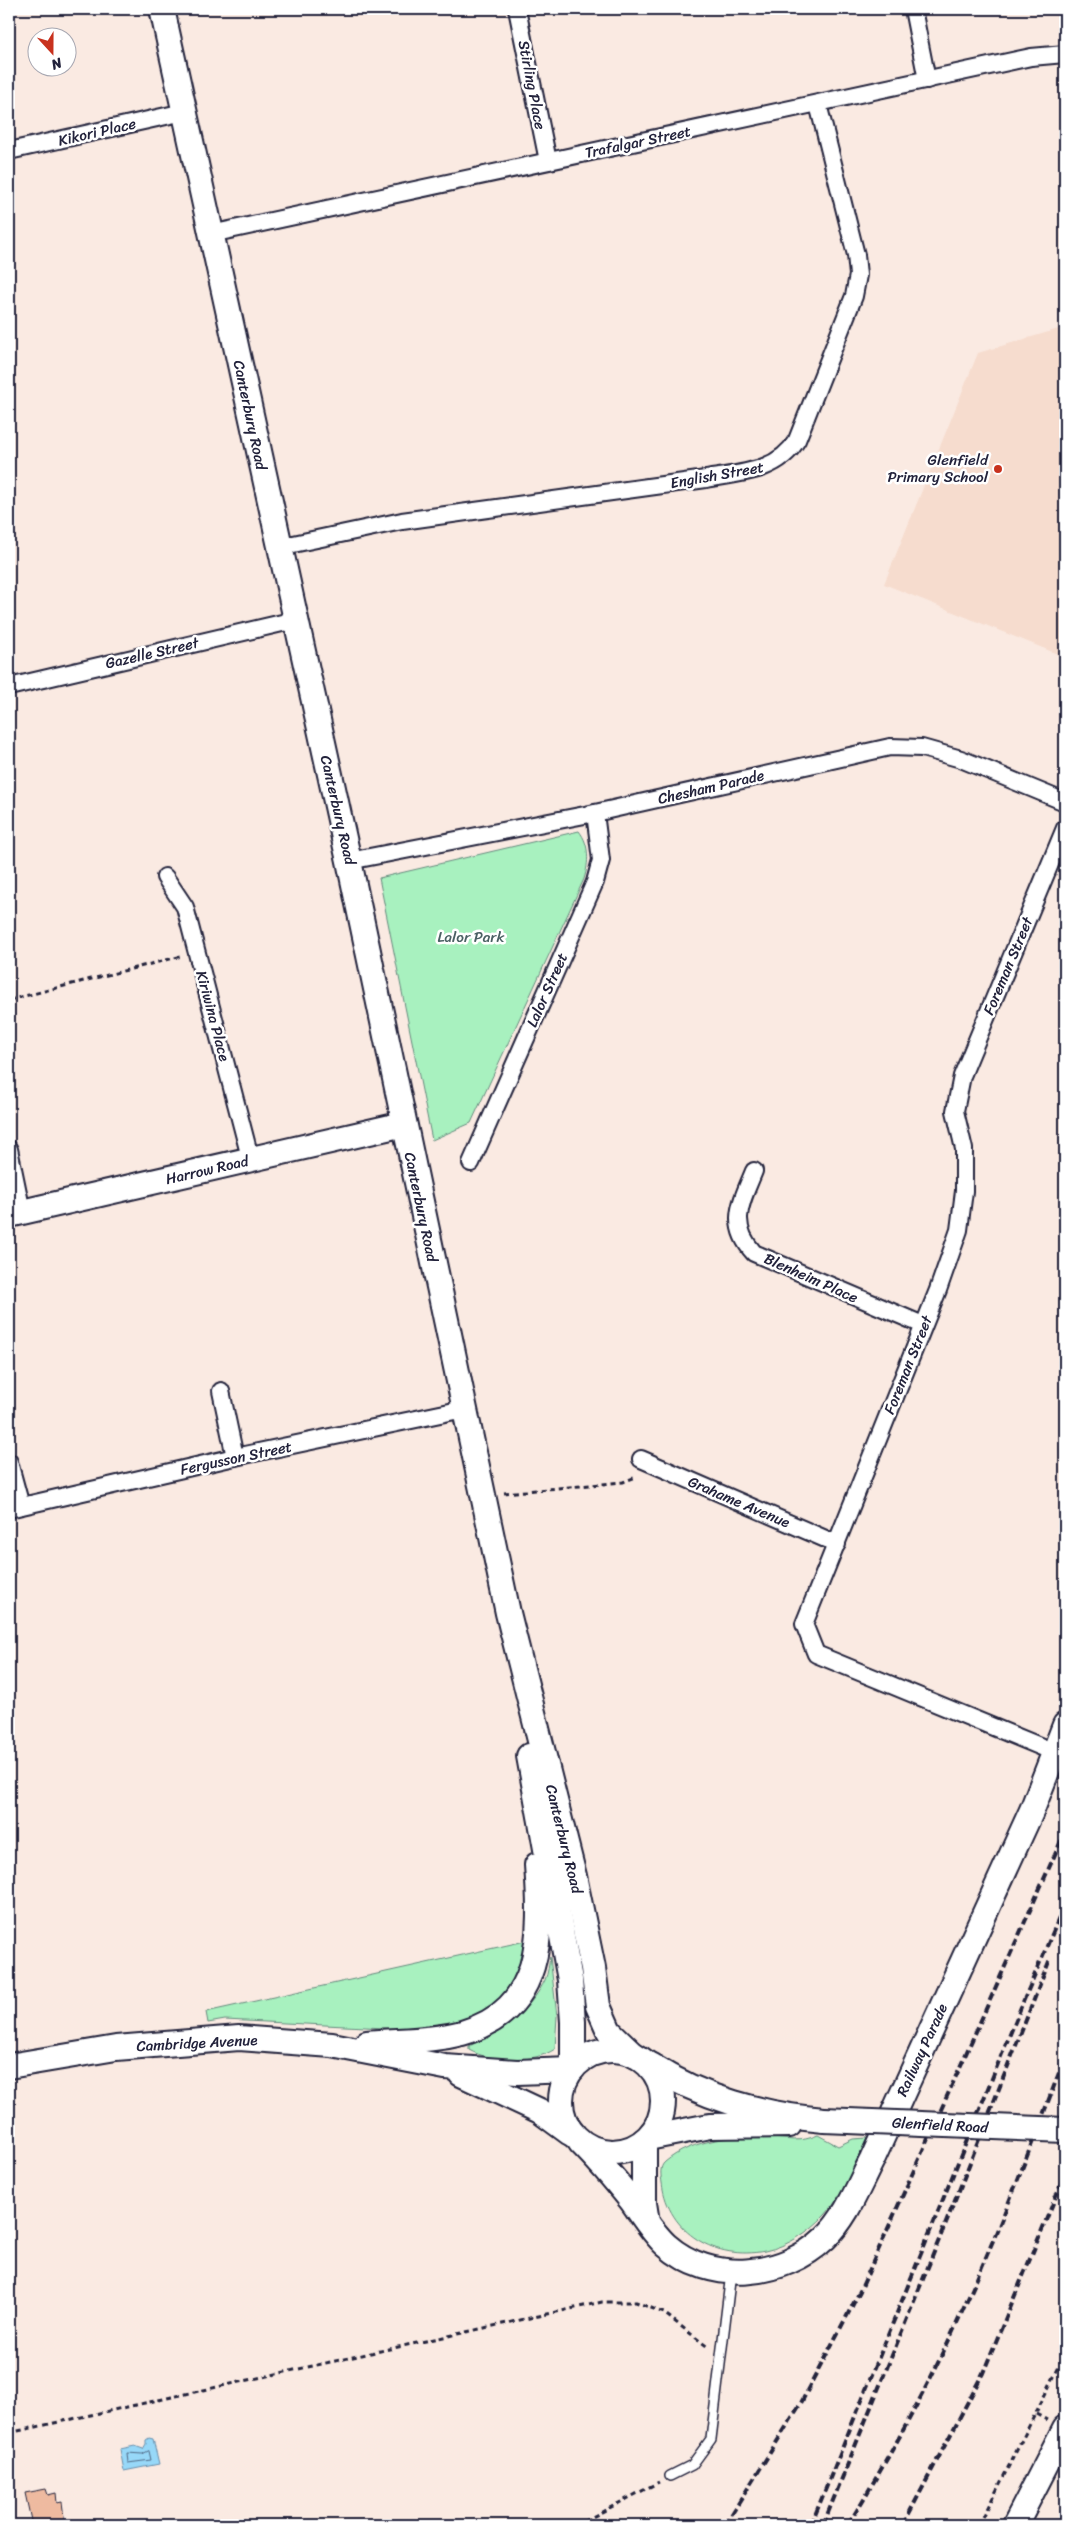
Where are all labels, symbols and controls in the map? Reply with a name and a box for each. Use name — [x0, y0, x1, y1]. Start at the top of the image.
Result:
north arrow — [28, 28, 78, 78]
street label: Stirling Place — [511, 38, 553, 132]
text: N — [47, 50, 66, 77]
street label: Kikori Place — [56, 110, 139, 154]
street label: Trafalgar Street — [583, 118, 694, 166]
street label: Canterbury Road — [226, 358, 275, 473]
place label: Glenfield Primary School — [887, 447, 989, 490]
street label: English Street — [668, 454, 766, 496]
marker: Glenfield Primary School — [992, 463, 1004, 475]
street label: Gazelle Street — [103, 629, 202, 676]
street label: Canterbury Road — [313, 753, 363, 868]
street label: Chesham Parade — [655, 762, 767, 812]
street label: Foreman Street — [976, 912, 1041, 1019]
park label: Lalor Park — [438, 924, 505, 950]
street label: Lalor Street — [519, 948, 575, 1032]
street label: Kiriwina Place — [188, 968, 238, 1064]
street label: Harrow Road — [163, 1148, 252, 1192]
street label: Canterbury Road — [397, 1150, 446, 1265]
street label: Blenheim Place — [760, 1246, 863, 1310]
street label: Foreman Street — [876, 1311, 940, 1418]
street label: Fergusson Street — [178, 1433, 295, 1483]
street label: Grahame Avenue — [684, 1469, 794, 1535]
street label: Canterbury Road — [538, 1782, 590, 1897]
street label: Railway Parade — [889, 1999, 955, 2101]
street label: Cambridge Avenue — [136, 2027, 258, 2059]
street label: Glenfield Road — [891, 2109, 990, 2141]

